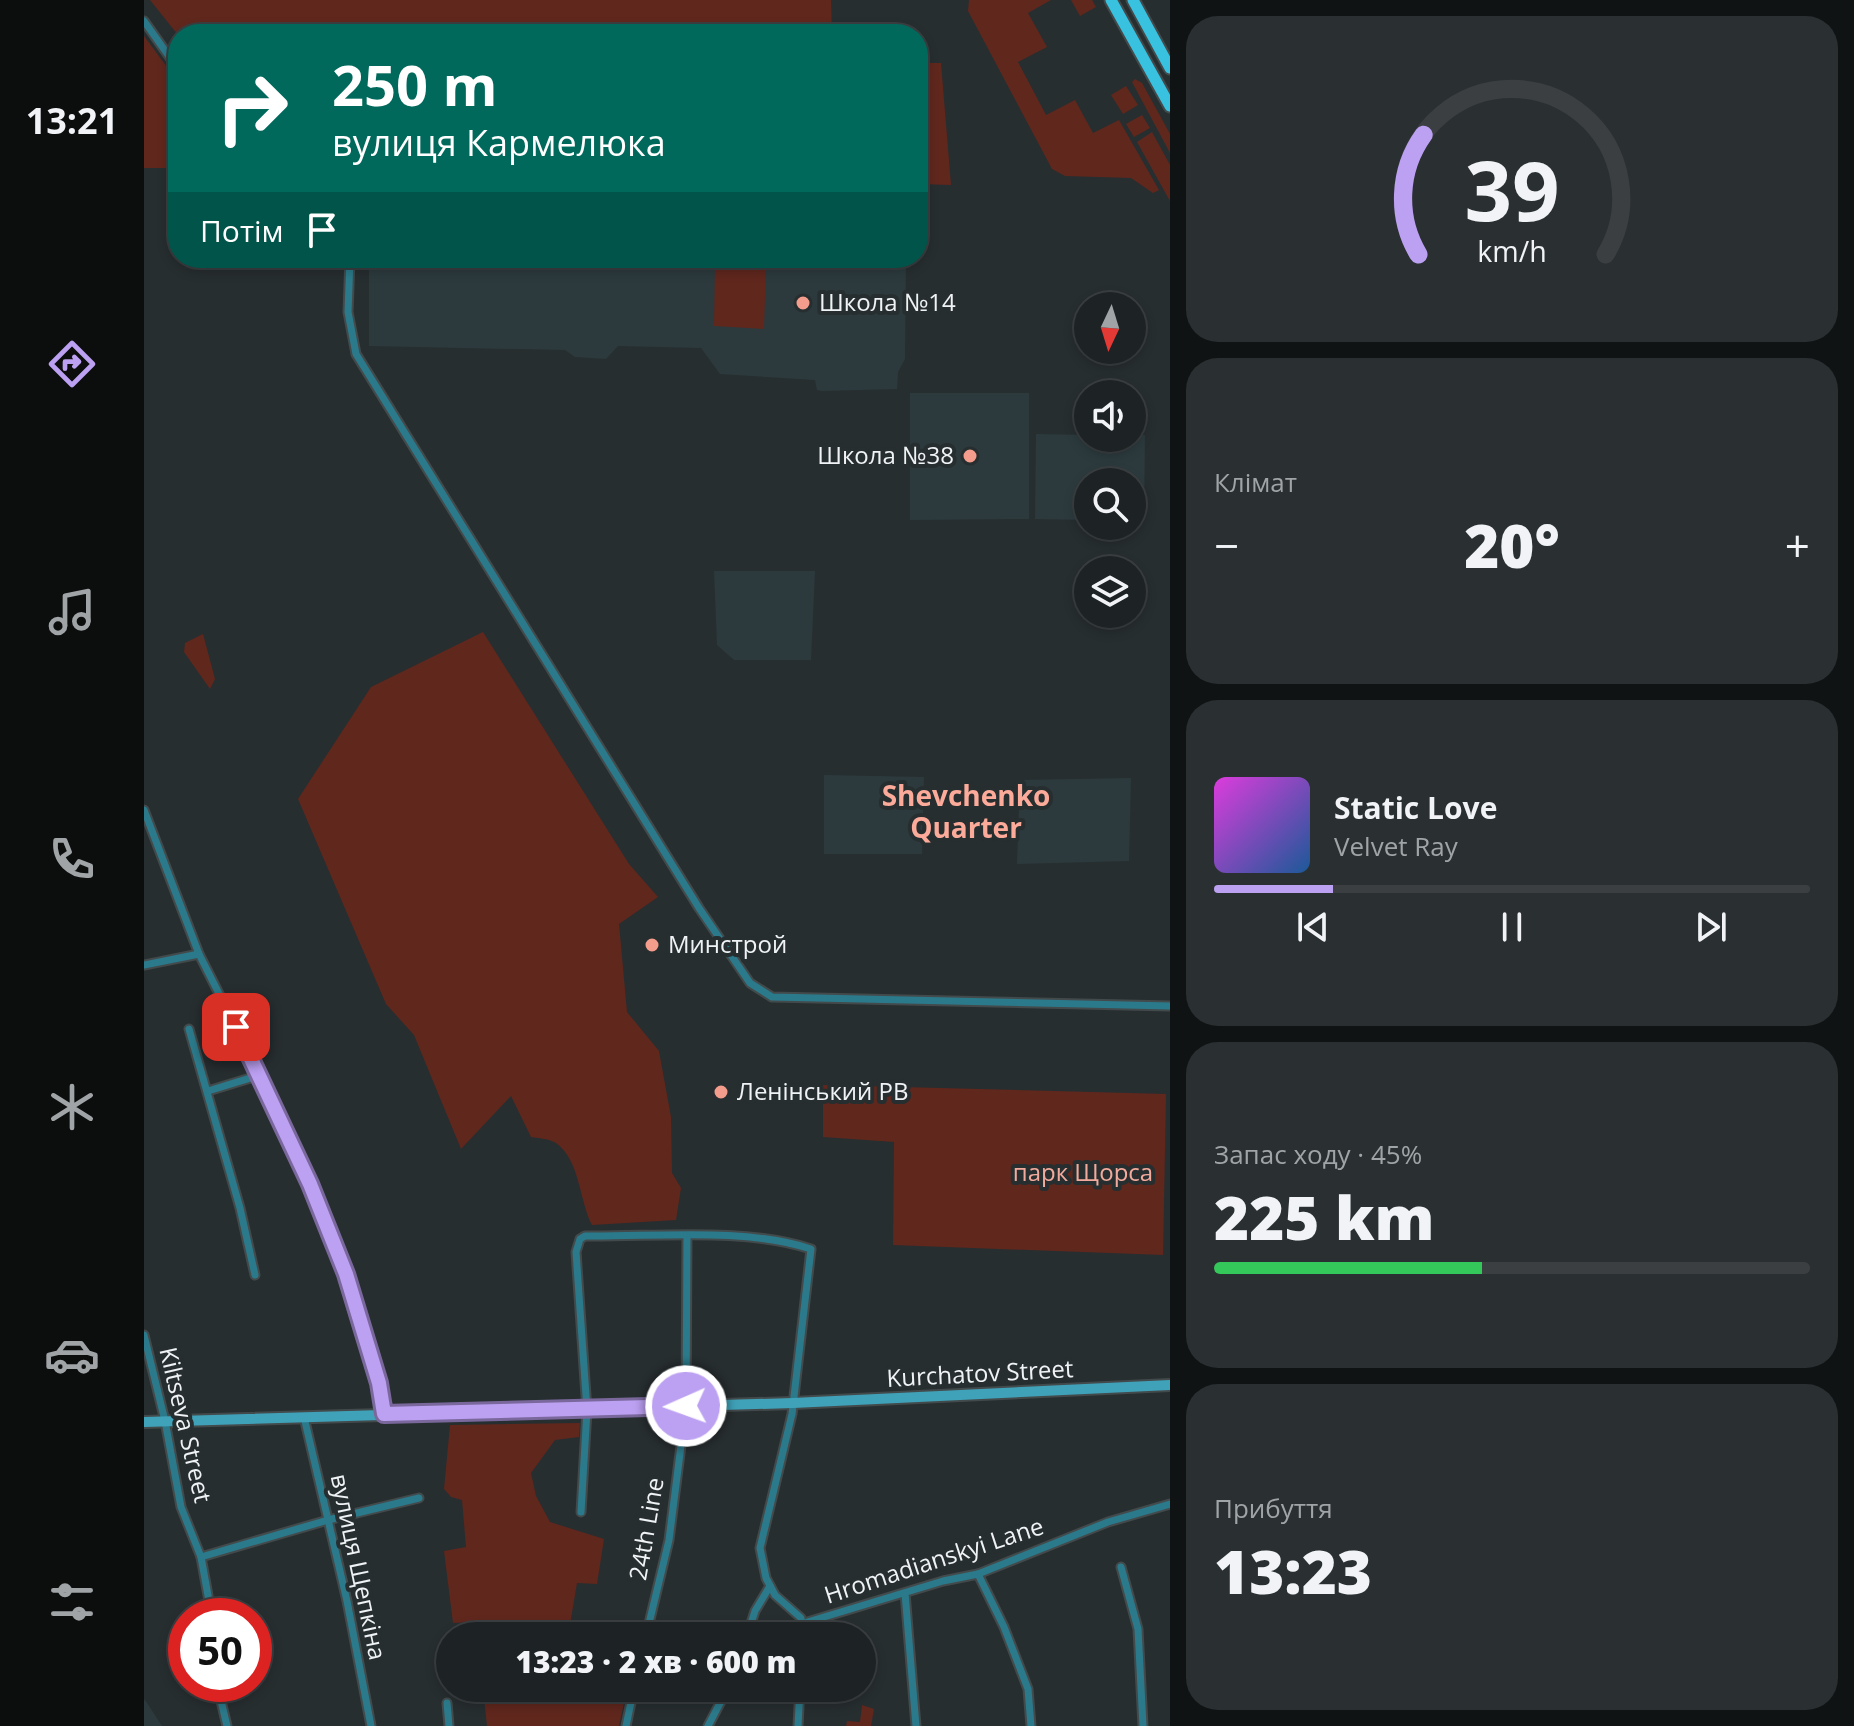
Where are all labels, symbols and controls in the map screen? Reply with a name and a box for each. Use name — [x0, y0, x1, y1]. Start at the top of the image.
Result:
text: 250 m — [332, 46, 498, 122]
icon: right — [200, 56, 304, 160]
text: 13:21 — [26, 96, 118, 145]
text: вулиця Кармелюка — [332, 118, 666, 167]
text: 39 — [1464, 132, 1560, 245]
icon: arrive — [300, 208, 344, 252]
text: Потім — [200, 210, 284, 251]
text: km/h — [1477, 231, 1547, 270]
place label: Школа №14 — [819, 285, 956, 318]
north arrow — [1074, 292, 1146, 364]
map controls — [1074, 292, 1146, 628]
marker: Школа №14 — [794, 294, 812, 312]
icon: directions — [44, 336, 100, 392]
button: sound — [1074, 380, 1146, 452]
place label: Школа №38 — [817, 438, 954, 471]
marker: Школа №38 — [961, 447, 979, 465]
text: Клімат — [1214, 464, 1297, 500]
button: search — [1074, 468, 1146, 540]
text: 20° — [1464, 504, 1560, 586]
text: − — [1214, 515, 1239, 575]
text: + — [1785, 515, 1810, 575]
button: layers — [1074, 556, 1146, 628]
icon: music — [44, 584, 100, 640]
district label: Shevchenko Quarter — [882, 776, 1050, 846]
text: Static Love — [1334, 787, 1497, 828]
text: Velvet Ray — [1334, 828, 1458, 864]
icon: phone — [44, 831, 100, 887]
icon: previous — [1291, 905, 1335, 949]
icon: pause — [1490, 905, 1534, 949]
icon: next — [1689, 905, 1733, 949]
place label: Минстрой — [668, 927, 787, 960]
marker: Минстрой — [643, 936, 661, 954]
pin — [202, 993, 270, 1061]
icon: arrive — [214, 1005, 258, 1049]
place label: Ленінський РВ — [737, 1074, 909, 1107]
icon: climate — [44, 1079, 100, 1135]
marker: Ленінський РВ — [712, 1083, 730, 1101]
text: Запас ходу · 45% — [1214, 1136, 1422, 1172]
park label: парк Щорса — [1013, 1155, 1153, 1188]
text: 225 km — [1214, 1176, 1435, 1258]
icon: car — [44, 1327, 100, 1383]
street label: Kiltseva Street — [153, 1344, 220, 1506]
street label: Kurchatov Street — [886, 1351, 1074, 1394]
position arrow — [644, 1364, 728, 1448]
street label: вулиця Щепкіна — [324, 1471, 395, 1663]
street label: 24th Line — [620, 1475, 671, 1583]
text: Прибуття — [1214, 1490, 1333, 1526]
street label: Hromadianskyi Lane — [820, 1509, 1047, 1611]
text: 13:23 — [1214, 1530, 1372, 1612]
icon: filters — [44, 1574, 100, 1630]
speed limit sign: 50 — [168, 1598, 272, 1702]
text: 13:23 · 2 хв · 600 m — [515, 1641, 797, 1682]

